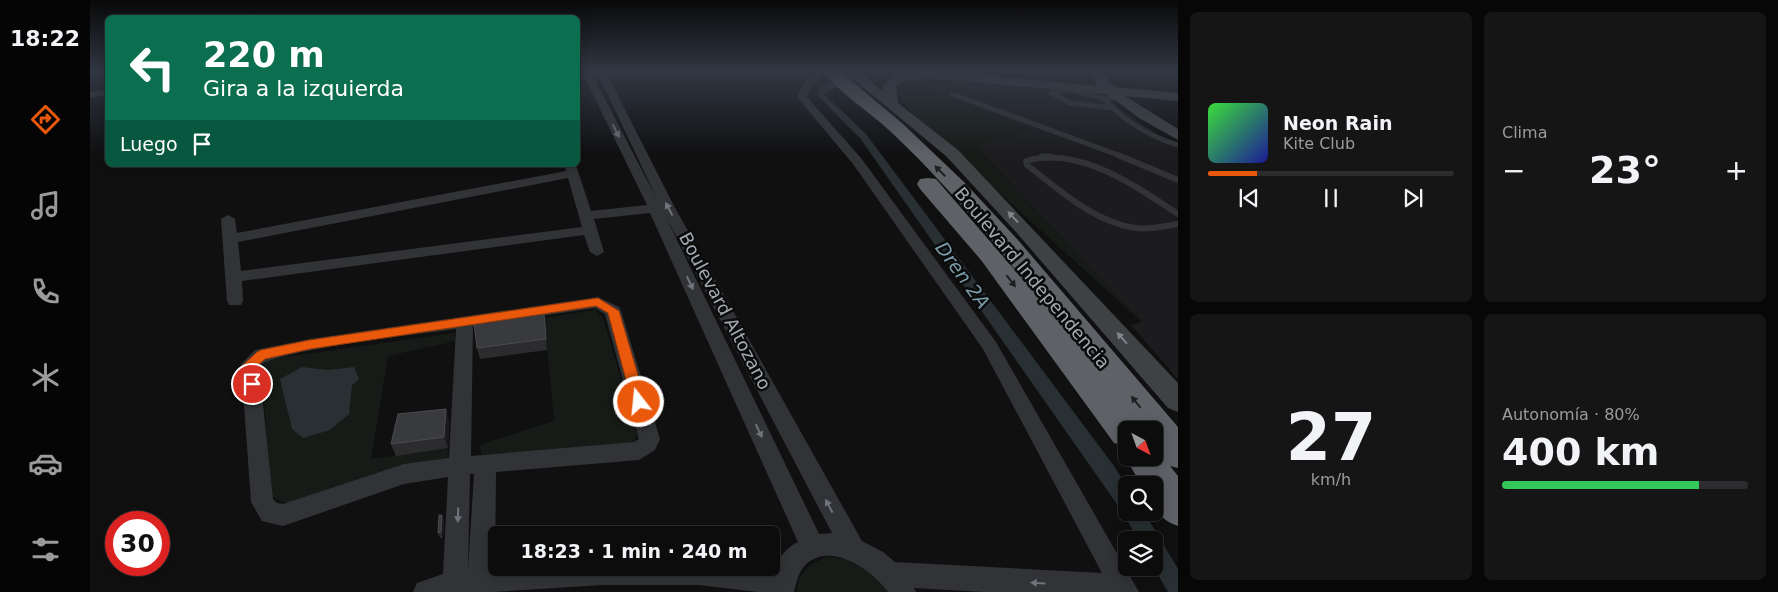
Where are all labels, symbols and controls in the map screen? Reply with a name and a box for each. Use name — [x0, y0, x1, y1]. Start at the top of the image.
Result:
text: 18:22 — [10, 26, 80, 51]
icon: left — [120, 35, 185, 100]
text: 220 m — [203, 35, 325, 75]
text: Gira a la izquierda — [203, 76, 404, 101]
icon: directions — [28, 102, 63, 137]
text: Neon Rain — [1283, 112, 1392, 134]
text: Clima — [1502, 123, 1547, 142]
one-way arrow — [612, 124, 620, 138]
icon: arrive — [188, 130, 216, 158]
text: Luego — [120, 133, 178, 155]
text: Kite Club — [1283, 134, 1355, 153]
text: 23° — [1589, 148, 1661, 192]
text: − — [1502, 154, 1525, 187]
text: + — [1725, 154, 1748, 187]
one-way arrow — [935, 166, 947, 178]
street label: Boulevard Independencia — [951, 183, 1114, 372]
icon: previous — [1235, 184, 1263, 212]
icon: pause — [1317, 184, 1345, 212]
icon: next — [1399, 184, 1427, 212]
icon: music — [28, 188, 63, 223]
one-way arrow — [665, 201, 673, 216]
one-way arrow — [1007, 212, 1019, 224]
street label: Boulevard Altozano — [675, 229, 776, 393]
water label: Dren 2A — [931, 237, 995, 313]
icon: phone — [28, 274, 63, 309]
one-way arrow — [1005, 274, 1016, 287]
one-way arrow — [686, 276, 694, 291]
one-way arrow — [1117, 331, 1128, 344]
icon: climate — [28, 360, 63, 395]
pin — [231, 363, 273, 405]
icon: arrive — [238, 370, 266, 398]
position arrow — [612, 375, 664, 427]
one-way arrow — [1131, 396, 1142, 409]
text: 27 — [1286, 400, 1376, 475]
text: Autonomía · 80% — [1502, 405, 1640, 424]
north arrow — [1118, 421, 1162, 466]
map controls — [1118, 421, 1163, 576]
one-way arrow — [755, 424, 763, 438]
text: 400 km — [1502, 430, 1659, 474]
icon: car — [28, 446, 63, 481]
text: km/h — [1311, 470, 1351, 489]
button: search — [1118, 476, 1163, 521]
one-way arrow — [825, 499, 834, 512]
one-way arrow — [453, 507, 461, 523]
speed limit sign: 30 — [105, 511, 170, 576]
button: layers — [1118, 531, 1163, 576]
icon: filters — [28, 532, 63, 567]
text: 18:23 · 1 min · 240 m — [520, 540, 748, 562]
one-way arrow — [1030, 578, 1046, 586]

